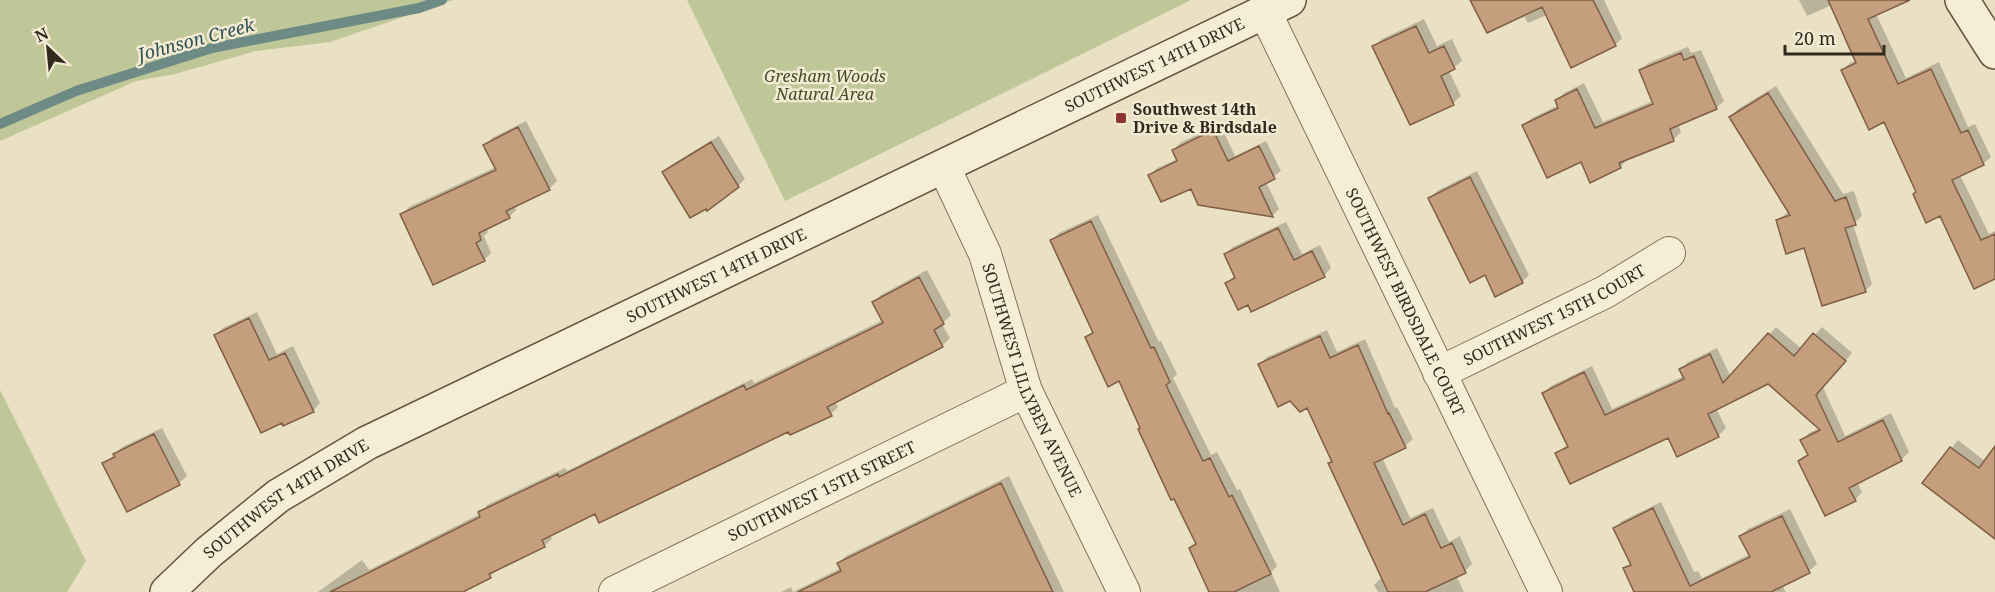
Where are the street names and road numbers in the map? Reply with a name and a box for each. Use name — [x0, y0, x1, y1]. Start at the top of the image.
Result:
street label: SOUTHWEST 14TH DRIVE — [1061, 12, 1248, 117]
street label: SOUTHWEST BIRDSDALE COURT — [1341, 184, 1470, 420]
street label: SOUTHWEST 14TH DRIVE — [623, 223, 810, 328]
street label: SOUTHWEST 15TH COURT — [1460, 259, 1649, 370]
street label: SOUTHWEST LILLYBEN AVENUE — [977, 260, 1087, 501]
street label: SOUTHWEST 14TH DRIVE — [198, 433, 373, 563]
street label: SOUTHWEST 15TH STREET — [724, 436, 919, 546]

